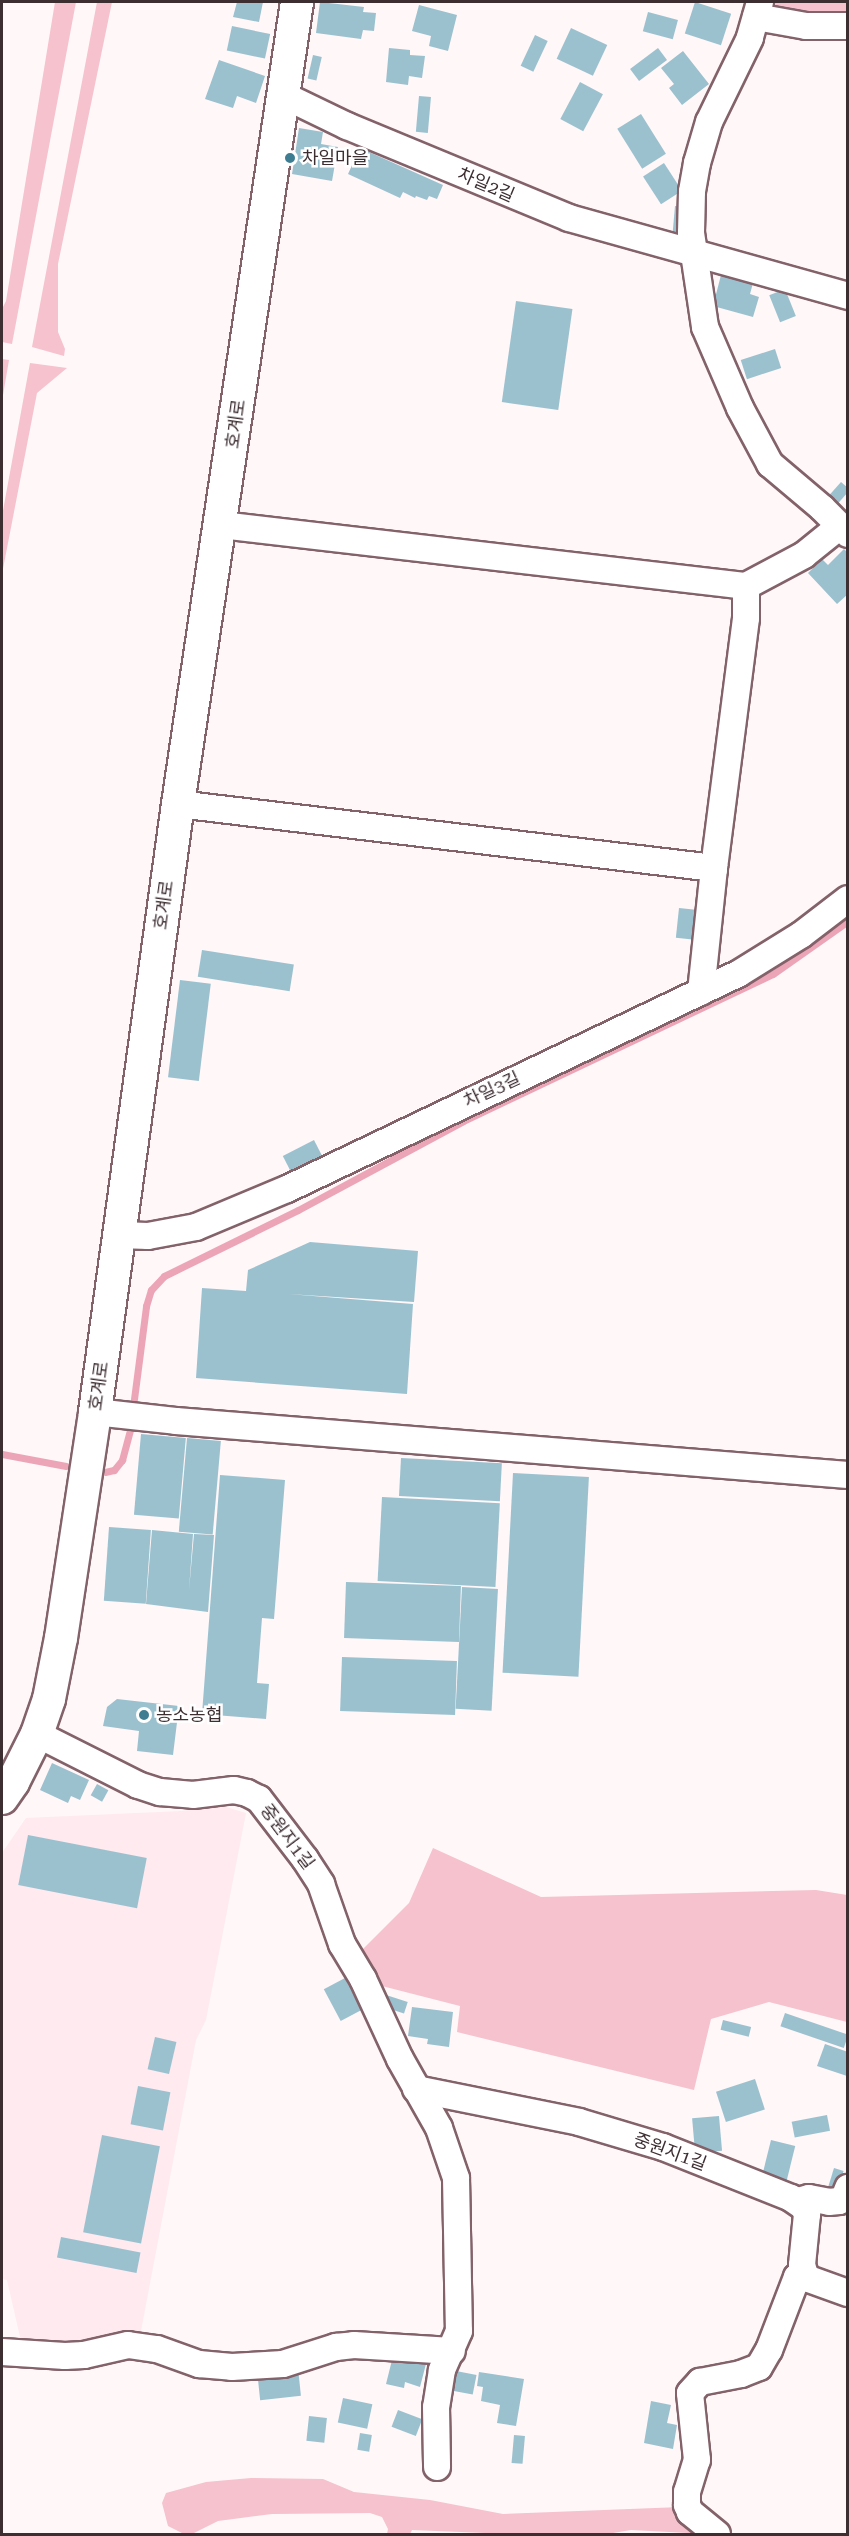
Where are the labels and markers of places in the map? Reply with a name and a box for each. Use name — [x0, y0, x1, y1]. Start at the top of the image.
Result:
place label: 차일마을 — [302, 147, 368, 169]
marker: 차일마을 — [283, 151, 297, 165]
place label: 농소농협 — [156, 1704, 222, 1726]
marker: 농소농협 — [137, 1708, 151, 1722]

